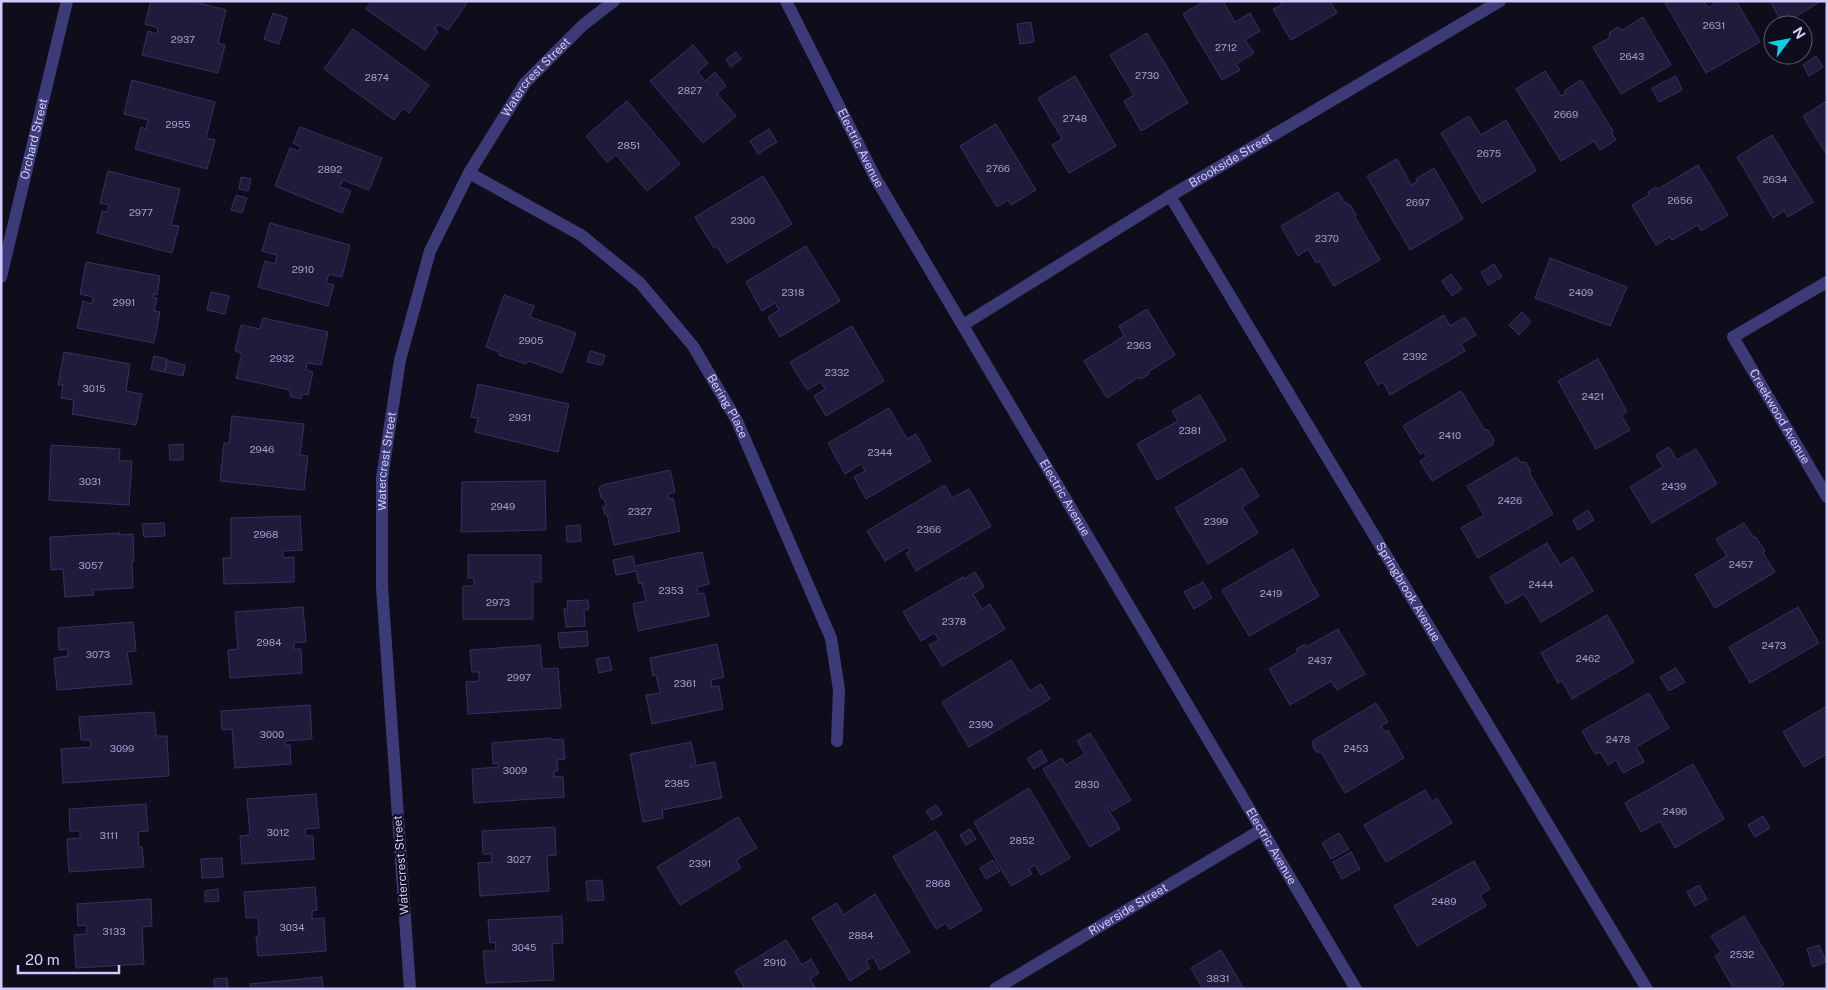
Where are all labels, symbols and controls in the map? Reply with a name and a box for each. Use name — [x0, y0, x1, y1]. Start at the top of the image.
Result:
north arrow — [1763, 15, 1813, 65]
house number: 2631 — [1703, 19, 1725, 31]
text: N — [1789, 24, 1809, 42]
house number: 2937 — [171, 33, 195, 45]
street label: Watercrest Street — [499, 35, 573, 119]
house number: 2712 — [1215, 41, 1237, 53]
house number: 2643 — [1620, 50, 1644, 62]
house number: 2730 — [1135, 69, 1159, 81]
house number: 2874 — [365, 71, 389, 83]
house number: 2827 — [678, 84, 702, 96]
street label: Orchard Street — [18, 97, 51, 181]
street label: Electric Avenue — [835, 106, 887, 190]
house number: 2669 — [1554, 108, 1578, 120]
house number: 2748 — [1063, 112, 1087, 124]
house number: 2955 — [165, 118, 191, 130]
street label: Brookside Street — [1186, 130, 1275, 190]
house number: 2851 — [618, 139, 640, 151]
house number: 2675 — [1477, 147, 1501, 159]
house number: 2766 — [986, 162, 1010, 174]
house number: 2892 — [318, 163, 342, 175]
house number: 2634 — [1763, 173, 1787, 185]
house number: 2656 — [1668, 194, 1692, 206]
house number: 2697 — [1406, 196, 1430, 208]
house number: 2977 — [129, 206, 153, 218]
house number: 2300 — [731, 214, 755, 226]
house number: 2370 — [1315, 232, 1339, 244]
house number: 2910 — [292, 263, 314, 275]
house number: 2318 — [782, 286, 804, 298]
house number: 2409 — [1569, 286, 1593, 298]
house number: 2991 — [113, 296, 135, 308]
house number: 2905 — [519, 334, 543, 346]
house number: 2363 — [1127, 339, 1151, 351]
house number: 2392 — [1403, 350, 1427, 362]
house number: 2932 — [270, 352, 294, 364]
house number: 2332 — [825, 366, 849, 378]
street label: Creekwood Avenue — [1746, 366, 1813, 467]
street label: Bering Place — [704, 372, 751, 441]
house number: 3015 — [83, 382, 105, 394]
house number: 2421 — [1582, 390, 1604, 402]
street label: Watercrest Street — [375, 410, 399, 511]
house number: 2931 — [509, 411, 531, 423]
house number: 2381 — [1179, 424, 1201, 436]
house number: 2410 — [1439, 429, 1461, 441]
house number: 2946 — [250, 443, 274, 455]
house number: 2344 — [868, 446, 892, 458]
street label: Electric Avenue — [1037, 457, 1093, 539]
house number: 3031 — [79, 475, 101, 487]
house number: 2439 — [1662, 480, 1686, 492]
house number: 2426 — [1498, 494, 1522, 506]
house number: 2949 — [491, 500, 515, 512]
house number: 2327 — [628, 505, 652, 517]
house number: 2399 — [1204, 515, 1228, 527]
house number: 2366 — [917, 523, 941, 535]
house number: 2968 — [254, 528, 278, 540]
street label: Springbrook Avenue — [1373, 540, 1444, 644]
house number: 2457 — [1729, 558, 1753, 570]
house number: 3057 — [79, 559, 103, 571]
house number: 2444 — [1529, 578, 1553, 590]
house number: 2353 — [659, 584, 683, 596]
house number: 2419 — [1260, 587, 1282, 599]
house number: 2973 — [486, 596, 510, 608]
house number: 2378 — [942, 615, 966, 627]
house number: 2984 — [257, 636, 281, 648]
house number: 2473 — [1762, 639, 1786, 651]
house number: 3073 — [86, 648, 110, 660]
house number: 2462 — [1576, 652, 1600, 664]
house number: 2437 — [1308, 654, 1332, 666]
house number: 2997 — [507, 671, 531, 683]
house number: 2361 — [674, 677, 696, 689]
house number: 2390 — [969, 718, 993, 730]
house number: 3000 — [260, 728, 284, 740]
house number: 2478 — [1606, 733, 1630, 745]
house number: 3099 — [110, 742, 134, 754]
house number: 2453 — [1344, 742, 1368, 754]
house number: 3009 — [503, 764, 527, 776]
house number: 2385 — [664, 777, 690, 789]
house number: 2830 — [1075, 778, 1099, 790]
street label: Electric Avenue — [1243, 805, 1300, 887]
house number: 2496 — [1663, 805, 1687, 817]
street label: Watercrest Street — [391, 815, 411, 915]
house number: 3012 — [267, 826, 289, 838]
house number: 3111 — [100, 829, 118, 841]
house number: 2852 — [1010, 834, 1034, 846]
house number: 3027 — [507, 853, 531, 865]
house number: 2391 — [689, 857, 711, 869]
house number: 2868 — [925, 877, 951, 889]
street label: Riverside Street — [1086, 880, 1170, 938]
house number: 2489 — [1432, 895, 1456, 907]
house number: 3034 — [280, 921, 304, 933]
house number: 3133 — [103, 925, 125, 937]
house number: 2884 — [848, 929, 874, 941]
house number: 3045 — [512, 941, 536, 953]
scale bar — [18, 942, 119, 974]
house number: 2532 — [1730, 948, 1754, 960]
text: 20 m — [25, 951, 60, 968]
house number: 2910 — [764, 956, 786, 968]
house number: 3831 — [1206, 972, 1230, 984]

